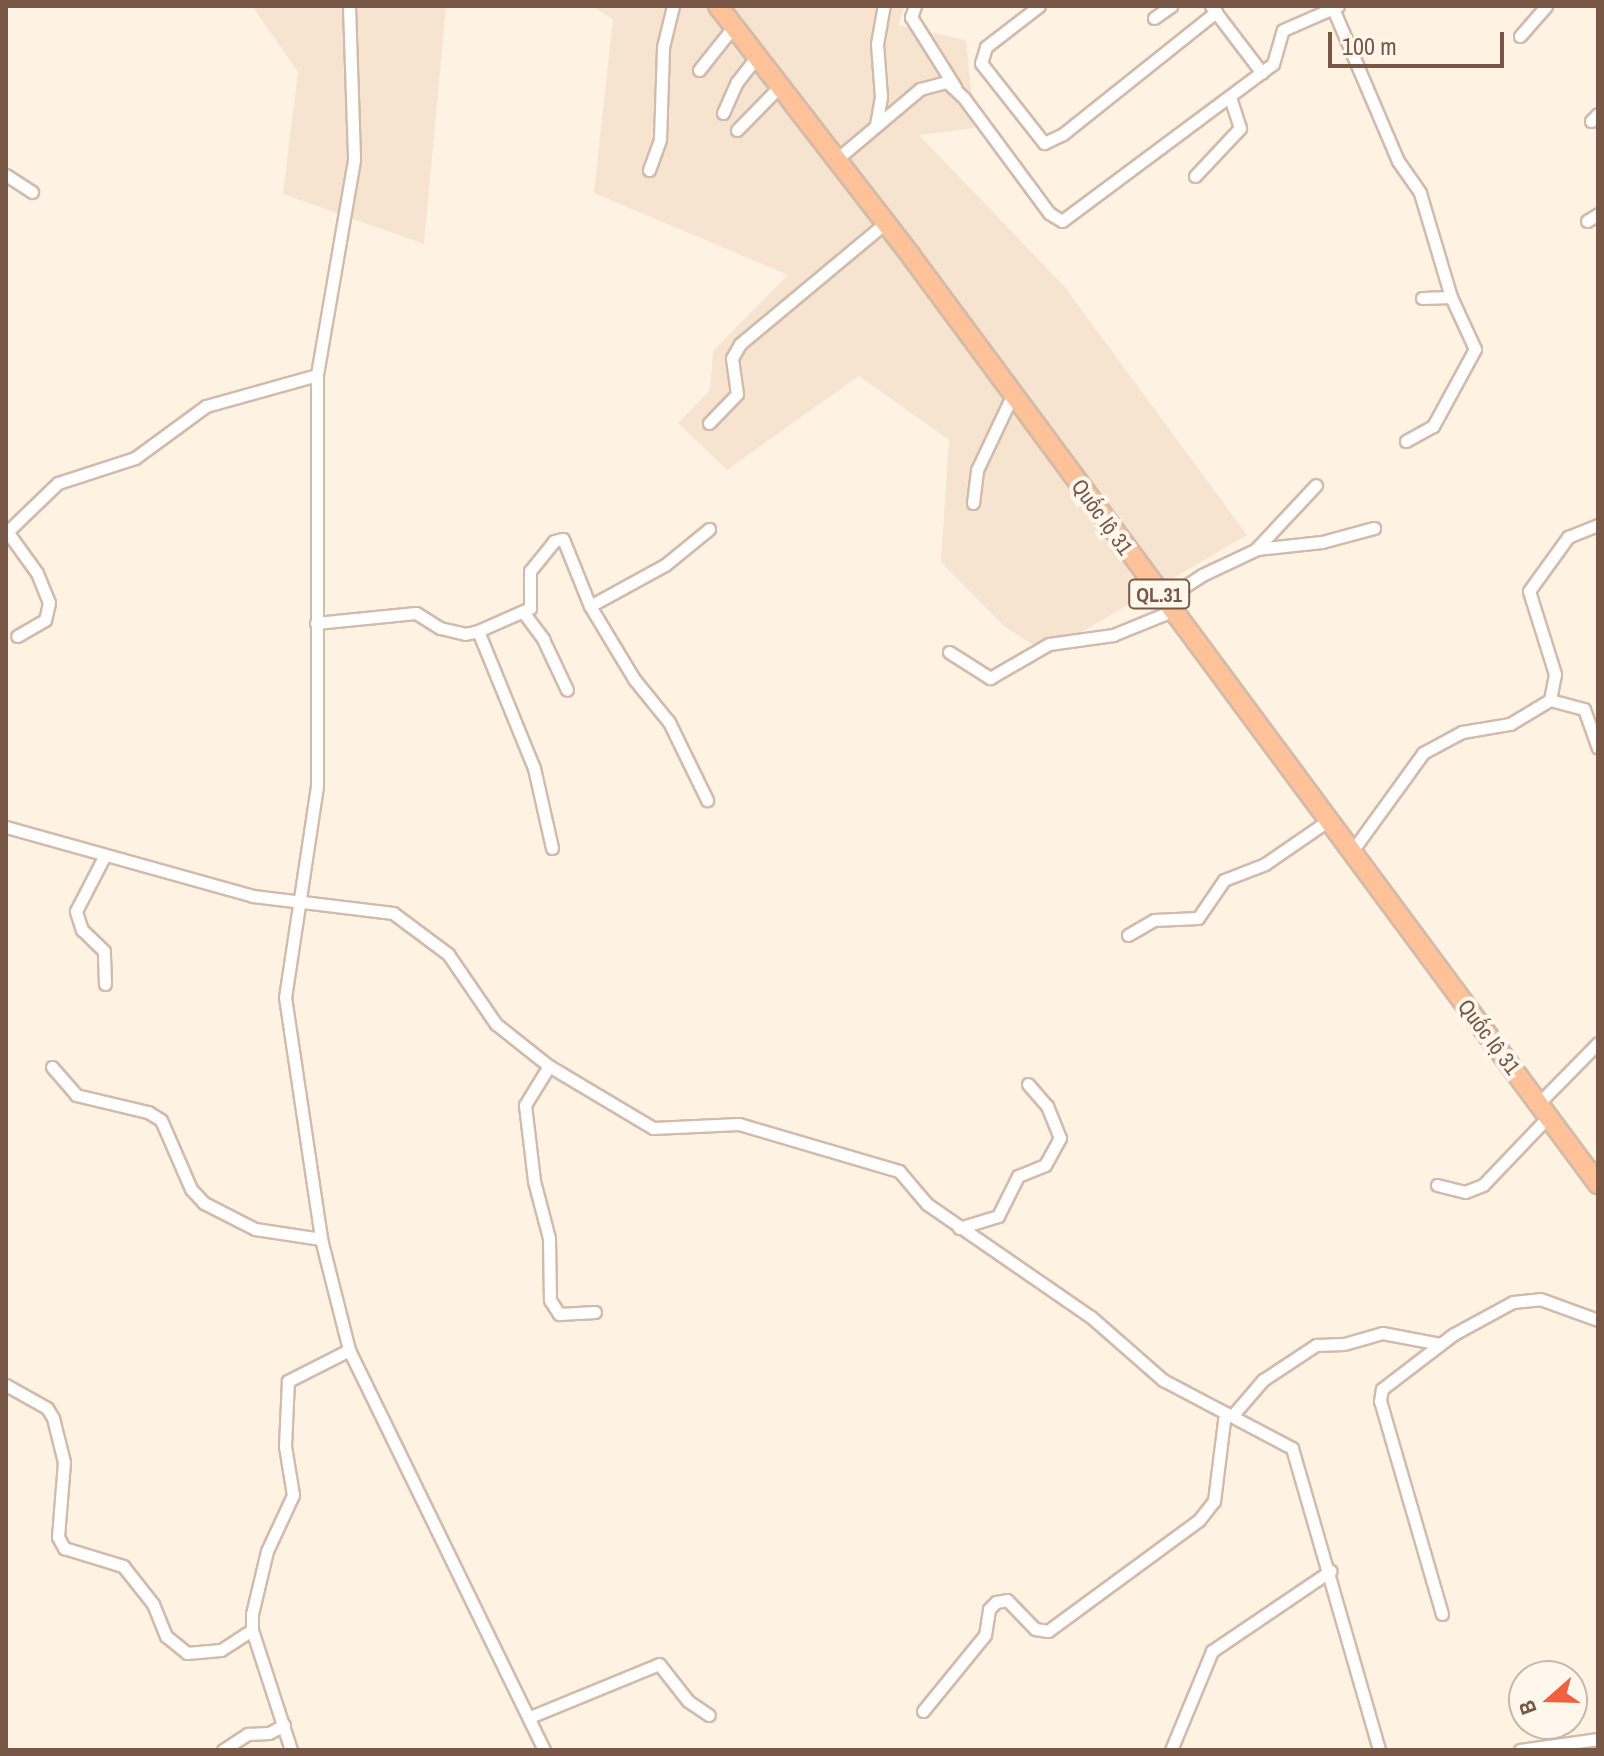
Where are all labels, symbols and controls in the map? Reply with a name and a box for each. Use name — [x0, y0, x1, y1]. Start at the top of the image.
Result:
scale bar — [1332, 16, 1508, 66]
text: 100 m — [1342, 30, 1397, 62]
street label: Quốc lộ 31 — [1066, 474, 1138, 560]
road number: QL.31 — [1127, 578, 1191, 610]
street label: Quốc lộ 31 — [1452, 994, 1526, 1080]
north arrow — [1508, 1660, 1588, 1740]
text: B — [1511, 1696, 1544, 1719]

